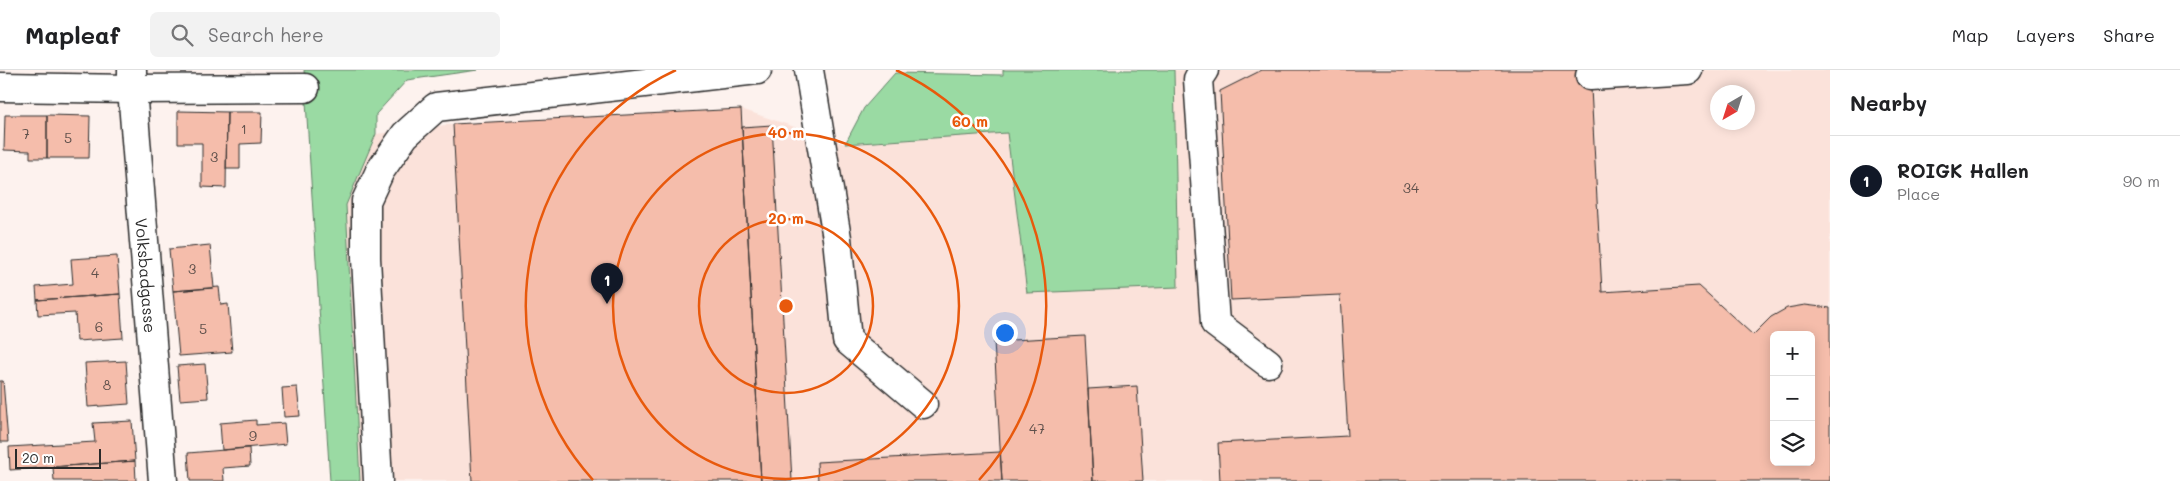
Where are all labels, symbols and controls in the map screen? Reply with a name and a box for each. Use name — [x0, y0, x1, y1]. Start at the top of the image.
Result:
search box — [150, 12, 500, 57]
text: Mapleaf — [25, 19, 120, 50]
icon: search — [168, 21, 196, 49]
text: Search here — [208, 22, 324, 47]
text: Map — [1952, 23, 1988, 47]
text: Layers — [2016, 23, 2075, 47]
text: Share — [2103, 23, 2155, 47]
north arrow — [1710, 85, 1755, 130]
text: Nearby — [1850, 89, 1927, 116]
text: 60 m — [952, 111, 988, 131]
house number: 1 — [241, 119, 247, 138]
text: 40 m — [768, 122, 804, 142]
house number: 7 — [22, 124, 30, 143]
house number: 5 — [64, 128, 72, 147]
house number: 3 — [210, 147, 218, 166]
text: ROIGK Hallen — [1897, 158, 2029, 183]
text: 1 — [1862, 170, 1870, 191]
text: 90 m — [2123, 170, 2160, 191]
house number: 34 — [1403, 178, 1420, 197]
text: Place — [1897, 183, 1940, 204]
text: 20 m — [768, 208, 804, 228]
street label: Volksbadgasse — [132, 217, 162, 334]
house number: 3 — [188, 259, 196, 278]
house number: 4 — [91, 263, 100, 282]
pin: 1 — [591, 263, 623, 304]
centre of rings — [777, 297, 795, 315]
house number: 6 — [95, 317, 103, 336]
house number: 5 — [199, 319, 207, 338]
your location — [992, 320, 1018, 346]
map controls — [1770, 331, 1815, 466]
button: + — [1770, 331, 1815, 376]
house number: 8 — [103, 375, 111, 394]
button: − — [1770, 376, 1815, 421]
house number: 47 — [1029, 419, 1045, 438]
button: layers — [1770, 421, 1815, 466]
house number: 9 — [249, 426, 257, 445]
scale bar — [15, 446, 101, 469]
text: 20 m — [22, 448, 54, 467]

